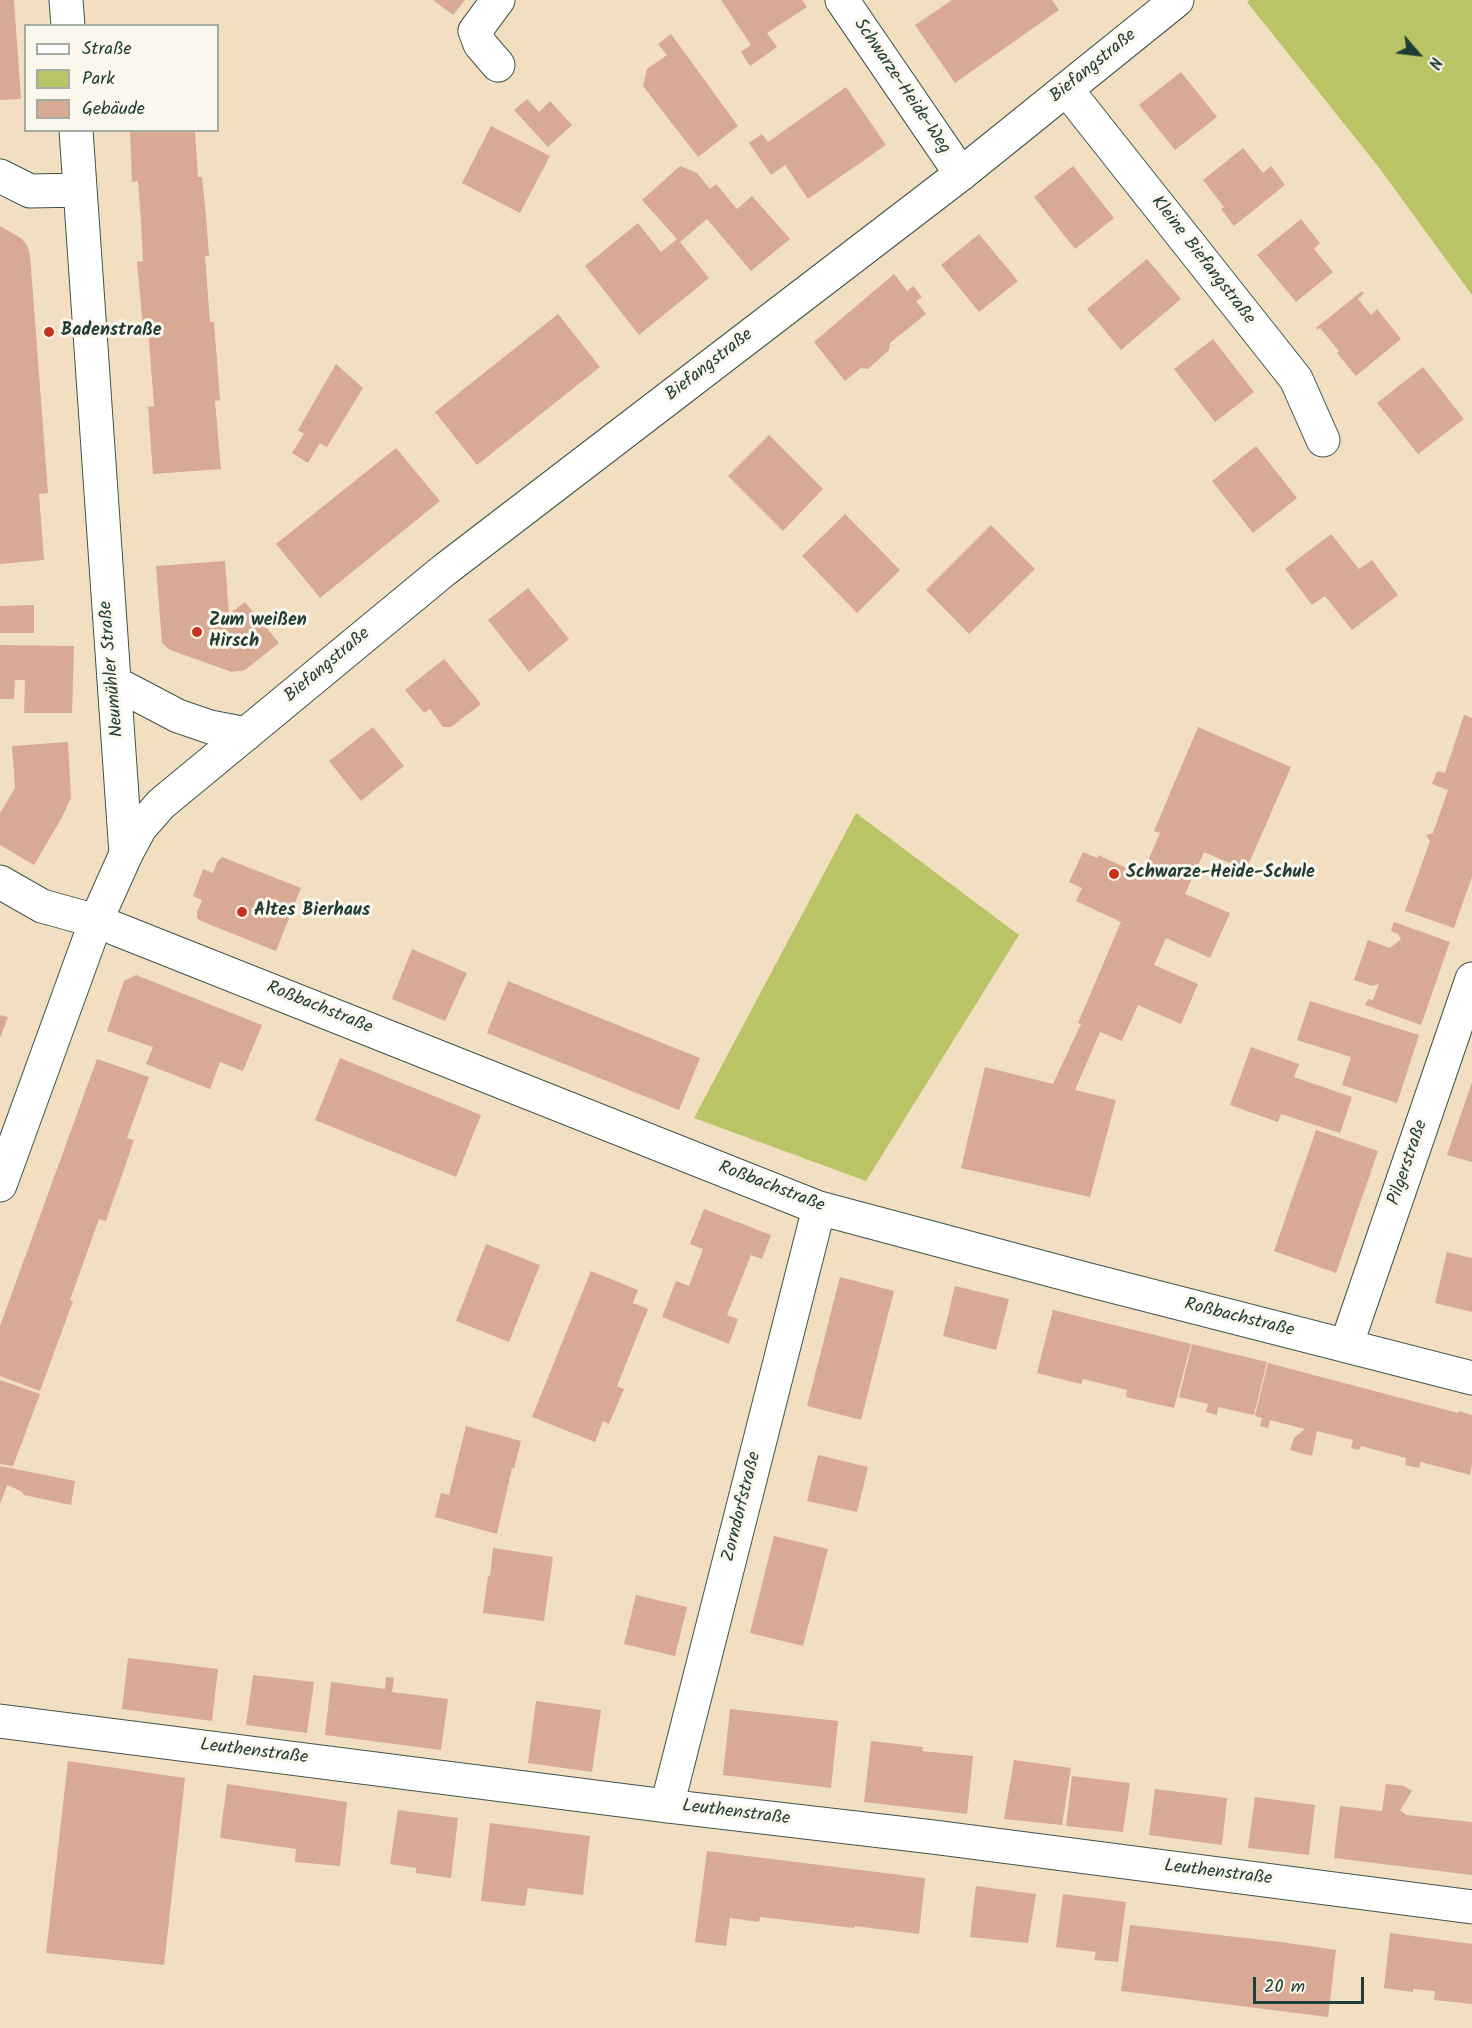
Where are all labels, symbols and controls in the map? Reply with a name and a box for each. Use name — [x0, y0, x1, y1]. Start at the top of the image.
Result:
street label: Schwarze-Heide-Weg — [848, 15, 954, 159]
legend — [24, 24, 219, 132]
north arrow — [1388, 24, 1448, 84]
street label: Biefangstraße — [1046, 26, 1142, 108]
text: Straße — [82, 35, 132, 64]
text: N — [1421, 52, 1448, 73]
text: Park — [82, 65, 115, 94]
text: Gebäude — [82, 95, 145, 124]
street label: Kleine Biefangstraße — [1145, 192, 1259, 330]
place label: Badenstraße — [61, 321, 162, 343]
marker: Badenstraße — [42, 325, 56, 339]
street label: Biefangstraße — [662, 325, 758, 407]
street label: Neumühler Straße — [96, 600, 130, 738]
place label: Zum weißen Hirsch — [209, 611, 307, 654]
street label: Biefangstraße — [281, 624, 375, 708]
marker: Zum weißen Hirsch — [190, 625, 204, 639]
place label: Schwarze-Heide-Schule — [1126, 863, 1315, 885]
marker: Schwarze-Heide-Schule — [1107, 867, 1121, 881]
place label: Altes Bierhaus — [254, 901, 370, 923]
marker: Altes Bierhaus — [235, 905, 249, 919]
street label: Roßbachstraße — [263, 978, 375, 1040]
street label: Pilgerstraße — [1384, 1118, 1434, 1208]
street label: Roßbachstraße — [715, 1158, 827, 1218]
street label: Roßbachstraße — [1182, 1295, 1296, 1343]
street label: Zorndorfstraße — [719, 1450, 767, 1564]
street label: Leuthenstraße — [199, 1736, 309, 1770]
street label: Leuthenstraße — [681, 1797, 791, 1831]
street label: Leuthenstraße — [1163, 1857, 1273, 1891]
scale bar — [1256, 1965, 1367, 2003]
text: 20 m — [1264, 1973, 1305, 2002]

